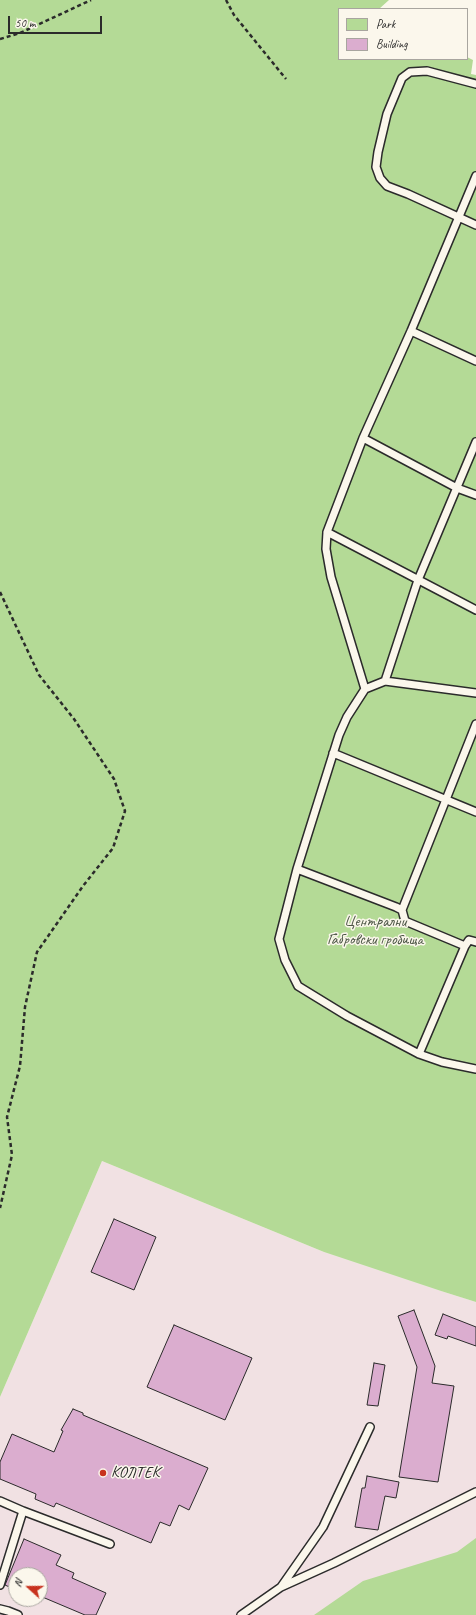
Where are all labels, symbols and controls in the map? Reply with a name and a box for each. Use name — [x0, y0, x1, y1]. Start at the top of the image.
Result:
scale bar — [10, 8, 104, 34]
legend — [338, 8, 468, 60]
text: 50 m — [15, 15, 35, 31]
text: Park — [376, 16, 395, 32]
text: Building — [376, 36, 408, 52]
park label: Централни Габровски гробища — [327, 912, 423, 950]
place label: КОЛТЕК — [111, 1463, 160, 1483]
marker: КОЛТЕК — [98, 1468, 108, 1478]
north arrow — [8, 1567, 48, 1607]
text: N — [10, 1577, 25, 1589]

